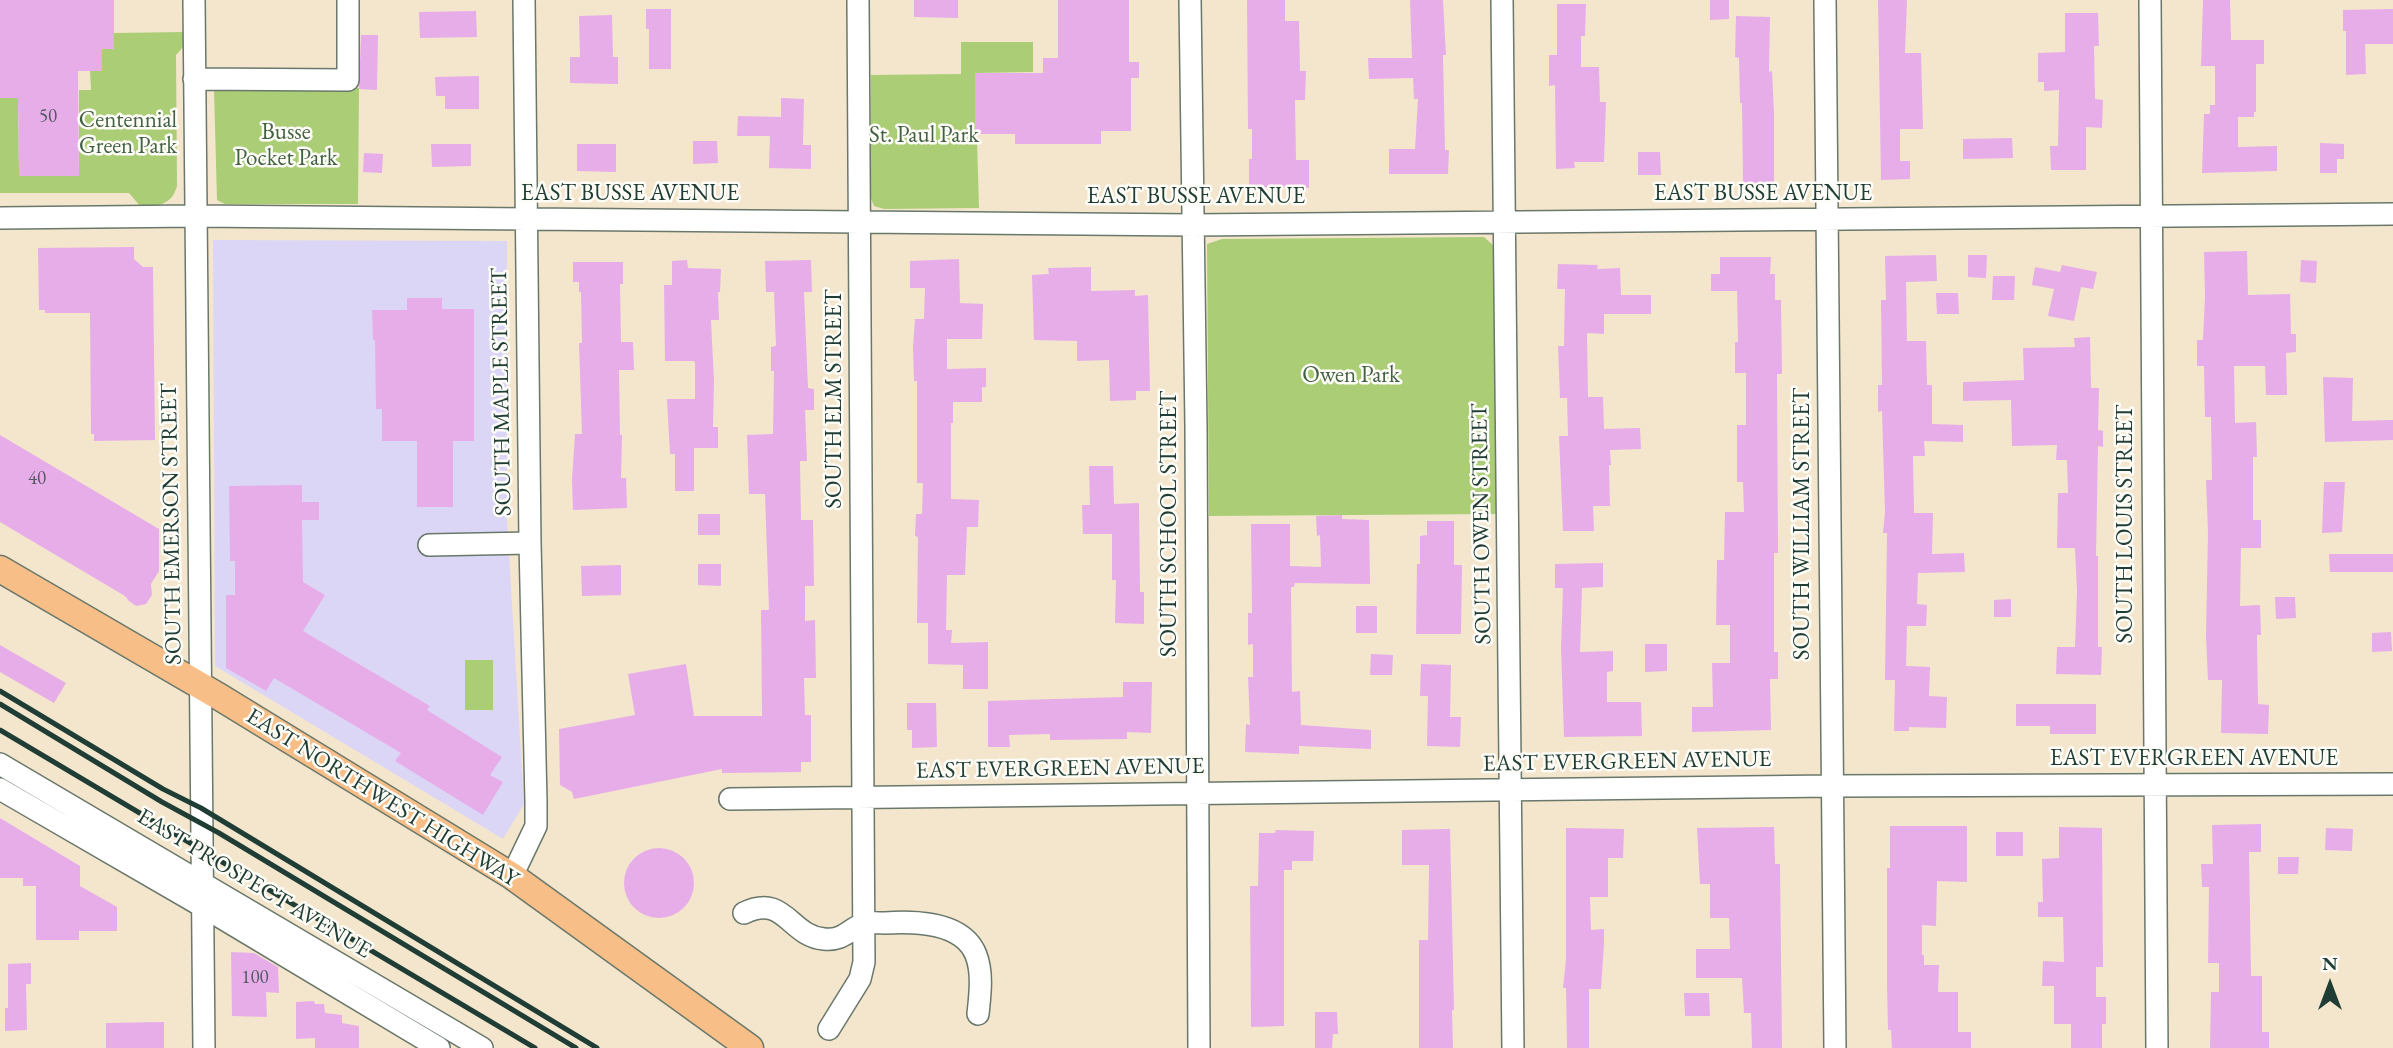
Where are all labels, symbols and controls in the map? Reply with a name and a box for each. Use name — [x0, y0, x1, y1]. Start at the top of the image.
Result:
house number: 50 — [39, 106, 57, 128]
park label: Centennial Green Park — [79, 107, 177, 161]
park label: Busse Pocket Park — [234, 119, 338, 173]
park label: St. Paul Park — [869, 122, 979, 150]
street label: EAST BUSSE AVENUE — [521, 180, 739, 208]
street label: EAST BUSSE AVENUE — [1654, 180, 1872, 208]
street label: EAST BUSSE AVENUE — [1087, 183, 1305, 211]
street label: SOUTH MAPLE STREET — [486, 268, 518, 516]
street label: SOUTH ELM STREET — [821, 289, 849, 509]
park label: Owen Park — [1302, 362, 1400, 390]
street label: SOUTH EMERSON STREET — [156, 383, 188, 665]
street label: SOUTH WILLIAM STREET — [1789, 388, 1817, 660]
street label: SOUTH SCHOOL STREET — [1156, 391, 1184, 657]
street label: SOUTH OWEN STREET — [1466, 403, 1498, 645]
street label: SOUTH LOUIS STREET — [2112, 405, 2140, 643]
house number: 40 — [28, 468, 46, 490]
street label: EAST NORTHWEST HIGHWAY — [241, 703, 523, 893]
street label: EAST EVERGREEN AVENUE — [2050, 745, 2338, 773]
street label: EAST EVERGREEN AVENUE — [1482, 746, 1772, 778]
street label: EAST EVERGREEN AVENUE — [915, 753, 1205, 785]
street label: EAST PROSPECT AVENUE — [132, 803, 376, 965]
north arrow — [2295, 950, 2365, 1020]
text: N — [2322, 951, 2338, 976]
house number: 100 — [241, 967, 269, 989]

